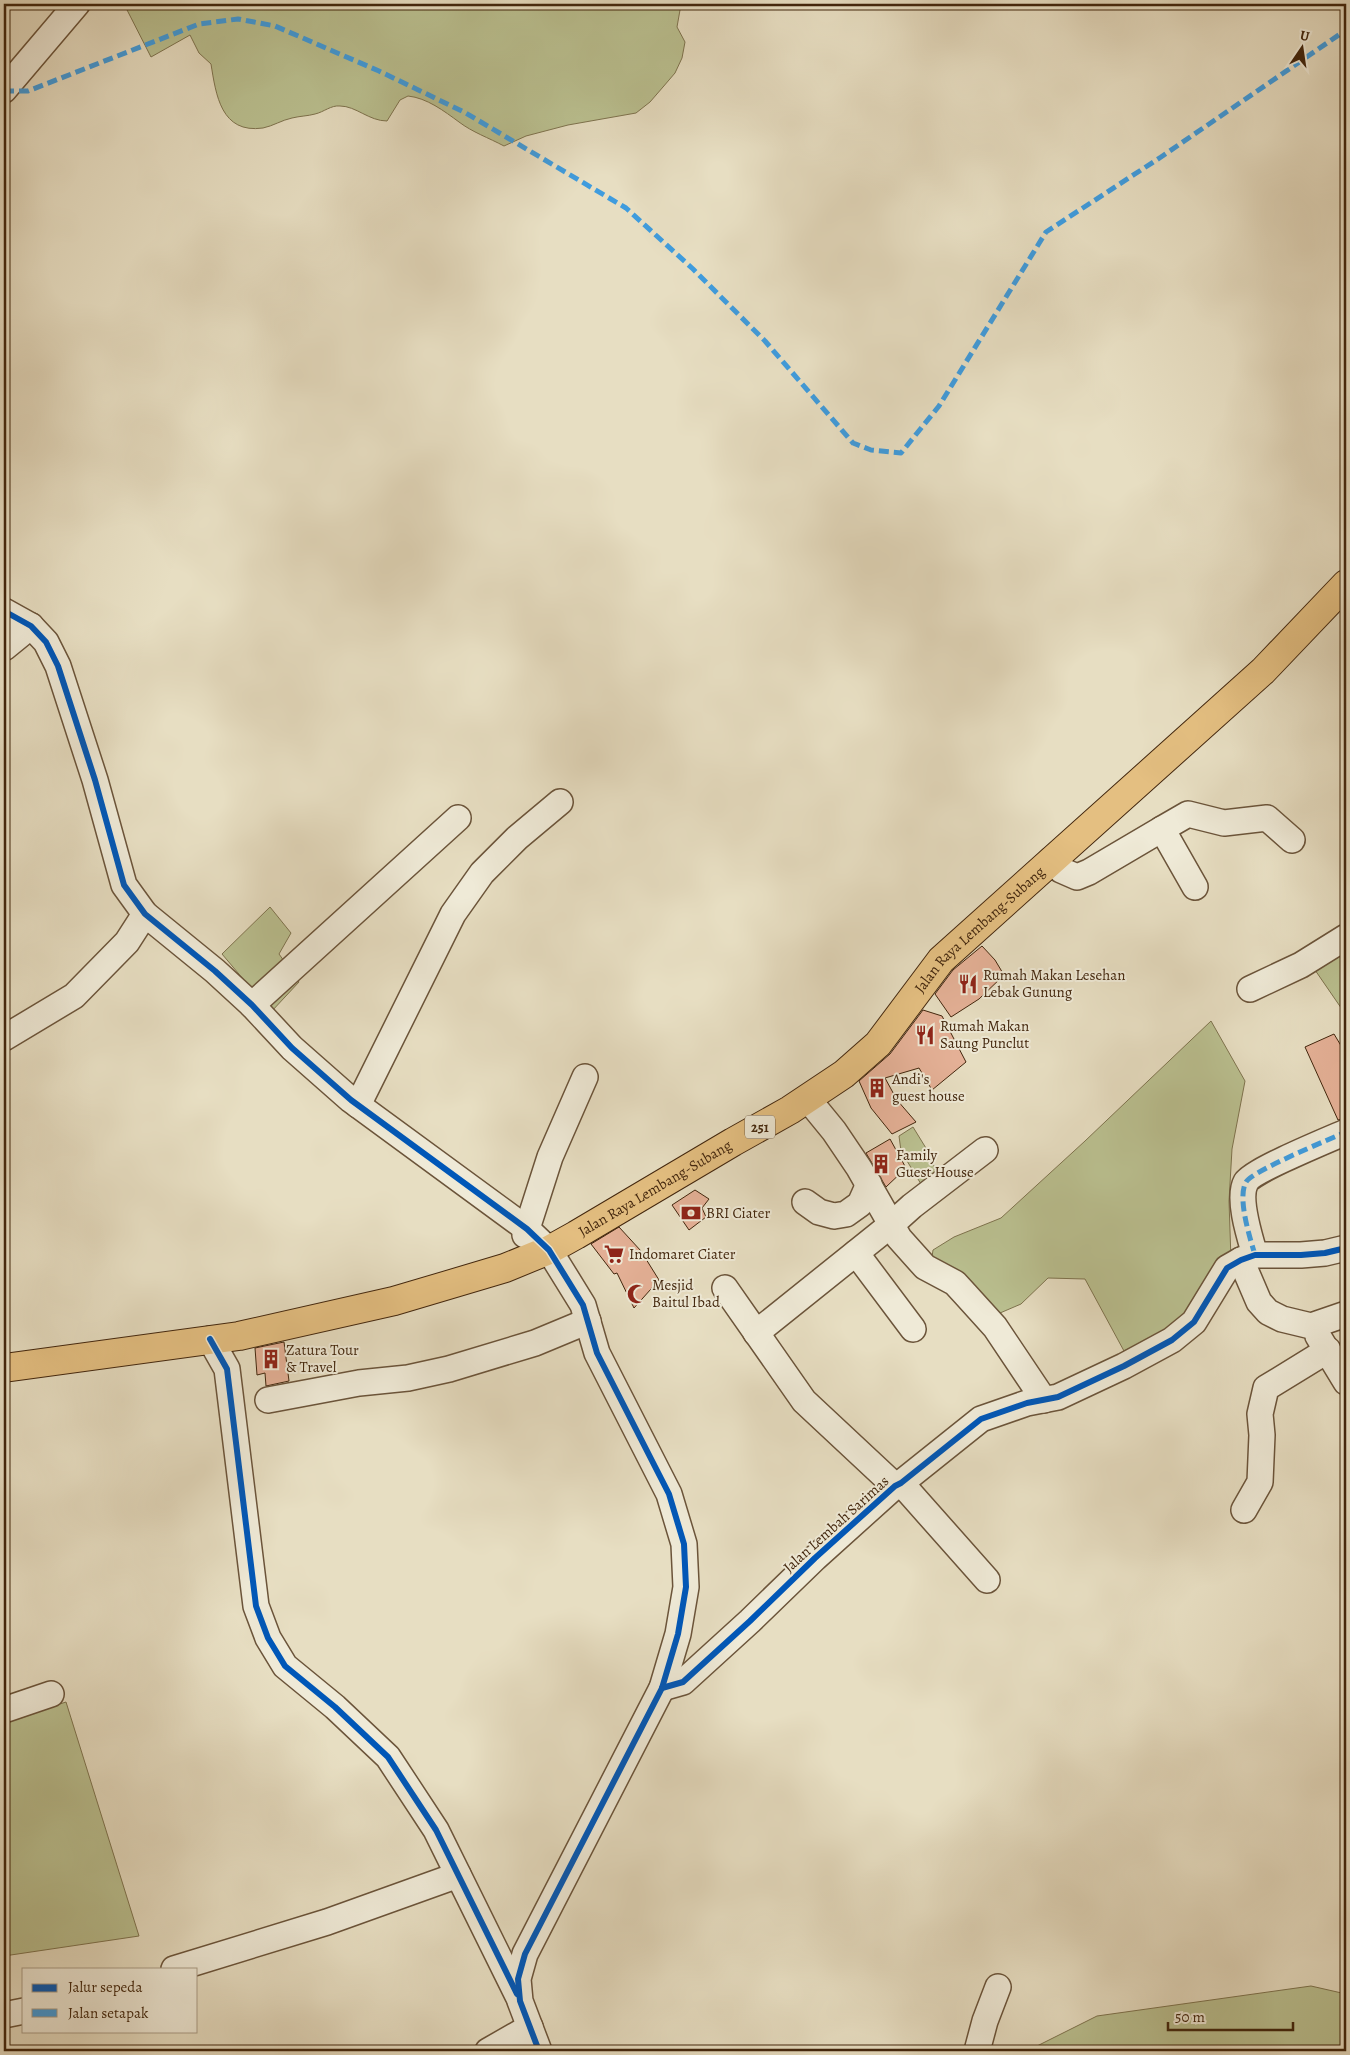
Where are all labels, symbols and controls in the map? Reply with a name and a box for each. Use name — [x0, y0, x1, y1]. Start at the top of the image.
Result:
north arrow — [1278, 22, 1328, 72]
text: U — [1298, 26, 1311, 46]
street label: Jalan Raya Lembang-Subang — [910, 861, 1049, 997]
place label: Rumah Makan Lesehan Lebak Gunung — [983, 965, 1125, 1002]
restaurant icon: Rumah Makan Lesehan Lebak Gunung — [957, 973, 979, 995]
place label: Rumah Makan Saung Punclut — [940, 1016, 1029, 1053]
restaurant icon: Rumah Makan Saung Punclut — [914, 1024, 936, 1046]
place label: Andi's guest house — [891, 1069, 965, 1106]
building icon: Andi's guest house — [866, 1077, 888, 1099]
road number: 251 — [745, 1116, 775, 1138]
street label: Jalan Raya Lembang-Subang — [575, 1135, 736, 1241]
place label: Family Guest House — [896, 1145, 974, 1182]
building icon: Family Guest House — [870, 1153, 892, 1175]
bank icon: BRI Ciater — [680, 1202, 702, 1224]
place label: BRI Ciater — [706, 1203, 770, 1223]
supermarket icon: Indomaret Ciater — [603, 1243, 625, 1265]
place label: Indomaret Ciater — [629, 1244, 736, 1264]
place label: Mesjid Baitul Ibad — [652, 1275, 721, 1312]
mosque icon: Mesjid Baitul Ibad — [626, 1283, 648, 1305]
place label: Zatura Tour & Travel — [286, 1340, 359, 1377]
building icon: Zatura Tour & Travel — [260, 1348, 282, 1370]
street label: Jalan Lembah Sarimas — [779, 1471, 893, 1577]
legend — [22, 1968, 198, 2032]
text: Jalur sepeda — [68, 1977, 142, 1997]
scale bar — [1168, 2000, 1292, 2032]
text: Jalan setapak — [68, 2003, 149, 2023]
text: 50 m — [1175, 2007, 1205, 2027]

